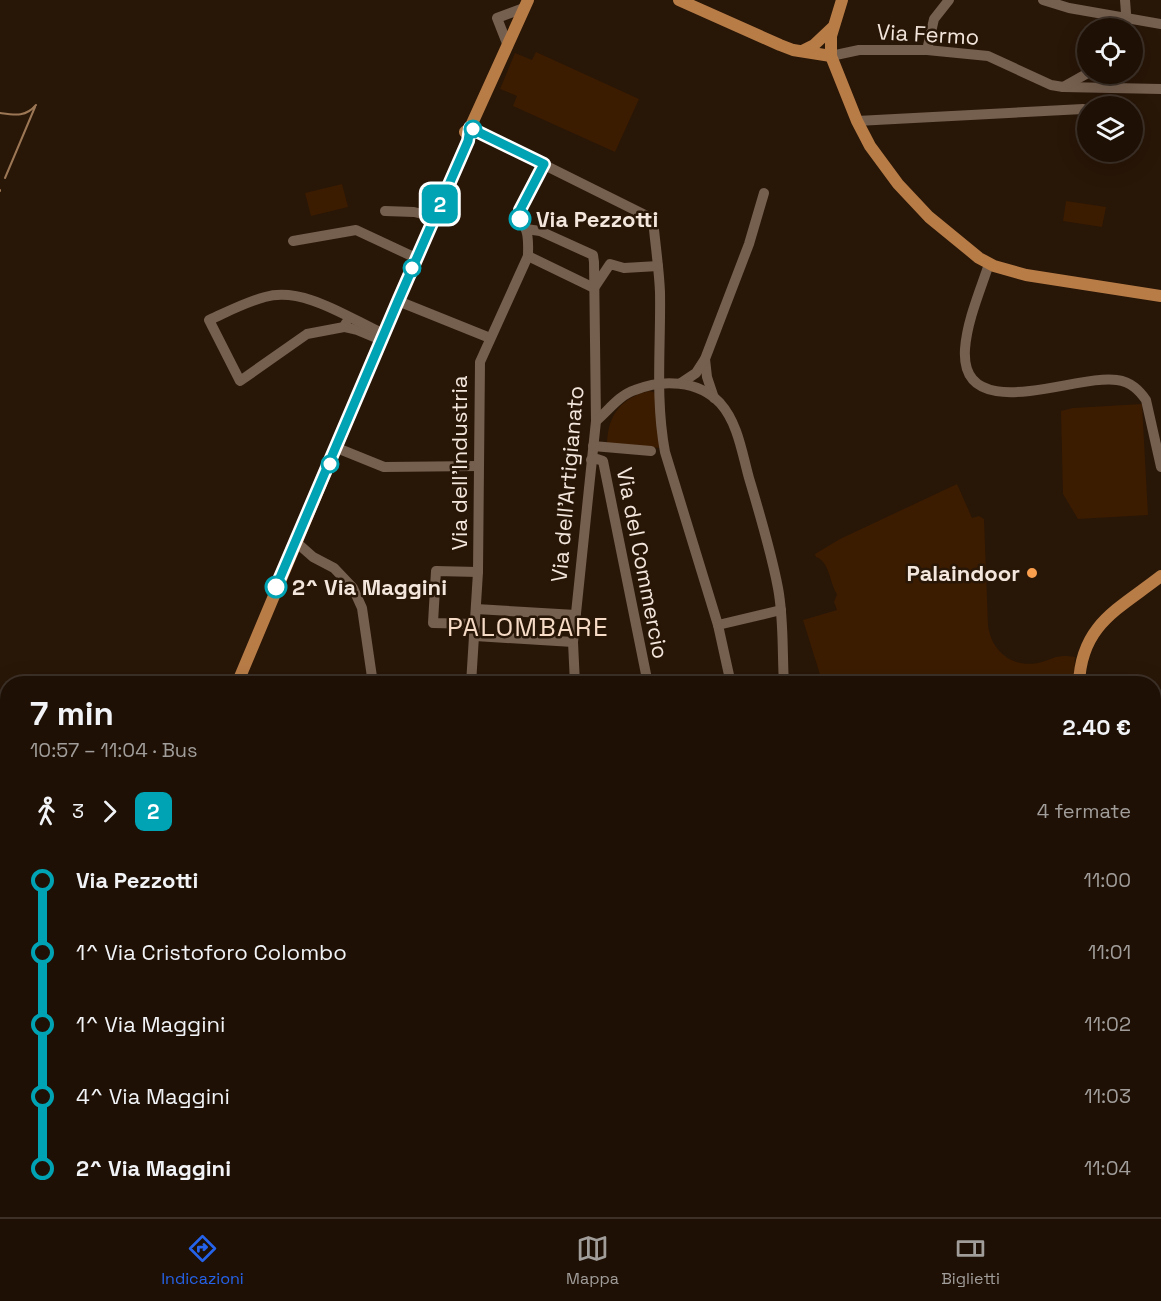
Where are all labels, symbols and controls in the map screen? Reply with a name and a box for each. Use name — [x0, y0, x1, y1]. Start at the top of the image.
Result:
street label: Via Fermo — [876, 17, 980, 51]
map controls — [1077, 18, 1143, 162]
button: locate — [1077, 18, 1143, 84]
button: layers — [1077, 96, 1143, 162]
unlabelled marker — [464, 120, 482, 138]
line badge: 2 — [420, 184, 460, 224]
text: 2 — [434, 191, 446, 218]
place label: Via Pezzotti — [536, 205, 658, 233]
marker: Via Pezzotti — [509, 208, 531, 230]
unlabelled marker — [403, 259, 421, 277]
street label: Via dell'Industria — [445, 375, 473, 551]
street label: Via dell'Artigianato — [544, 384, 590, 584]
unlabelled marker — [321, 455, 339, 473]
street label: Via del Commercio — [611, 465, 675, 661]
place label: Palaindoor — [907, 559, 1020, 587]
marker: Palaindoor — [1025, 566, 1039, 580]
place label: 2^ Via Maggini — [292, 573, 447, 601]
marker: 2^ Via Maggini — [265, 576, 287, 598]
district label: PALOMBARE — [447, 610, 609, 644]
text: 7 min — [30, 693, 114, 735]
text: 2.40 € — [1063, 713, 1131, 741]
text: 10:57 – 11:04 · Bus — [30, 737, 198, 763]
icon: walk — [30, 795, 63, 828]
icon: forward — [93, 795, 126, 828]
text: 3 — [72, 798, 84, 824]
text: 2 — [147, 798, 160, 825]
text: 4 fermate — [1037, 798, 1131, 824]
text: Via Pezzotti — [76, 866, 198, 894]
text: 11:00 — [1084, 867, 1131, 893]
text: 1^ Via Cristoforo Colombo — [76, 938, 347, 966]
text: 11:01 — [1088, 939, 1131, 965]
text: 1^ Via Maggini — [76, 1010, 225, 1038]
text: 11:02 — [1084, 1011, 1131, 1037]
text: 4^ Via Maggini — [76, 1082, 230, 1110]
text: 11:03 — [1084, 1083, 1131, 1109]
text: 2^ Via Maggini — [76, 1154, 231, 1182]
text: 11:04 — [1084, 1155, 1131, 1181]
tab: Indicazioni — [161, 1232, 244, 1289]
tab: Mappa — [566, 1232, 619, 1289]
tab: Biglietti — [941, 1232, 1000, 1289]

